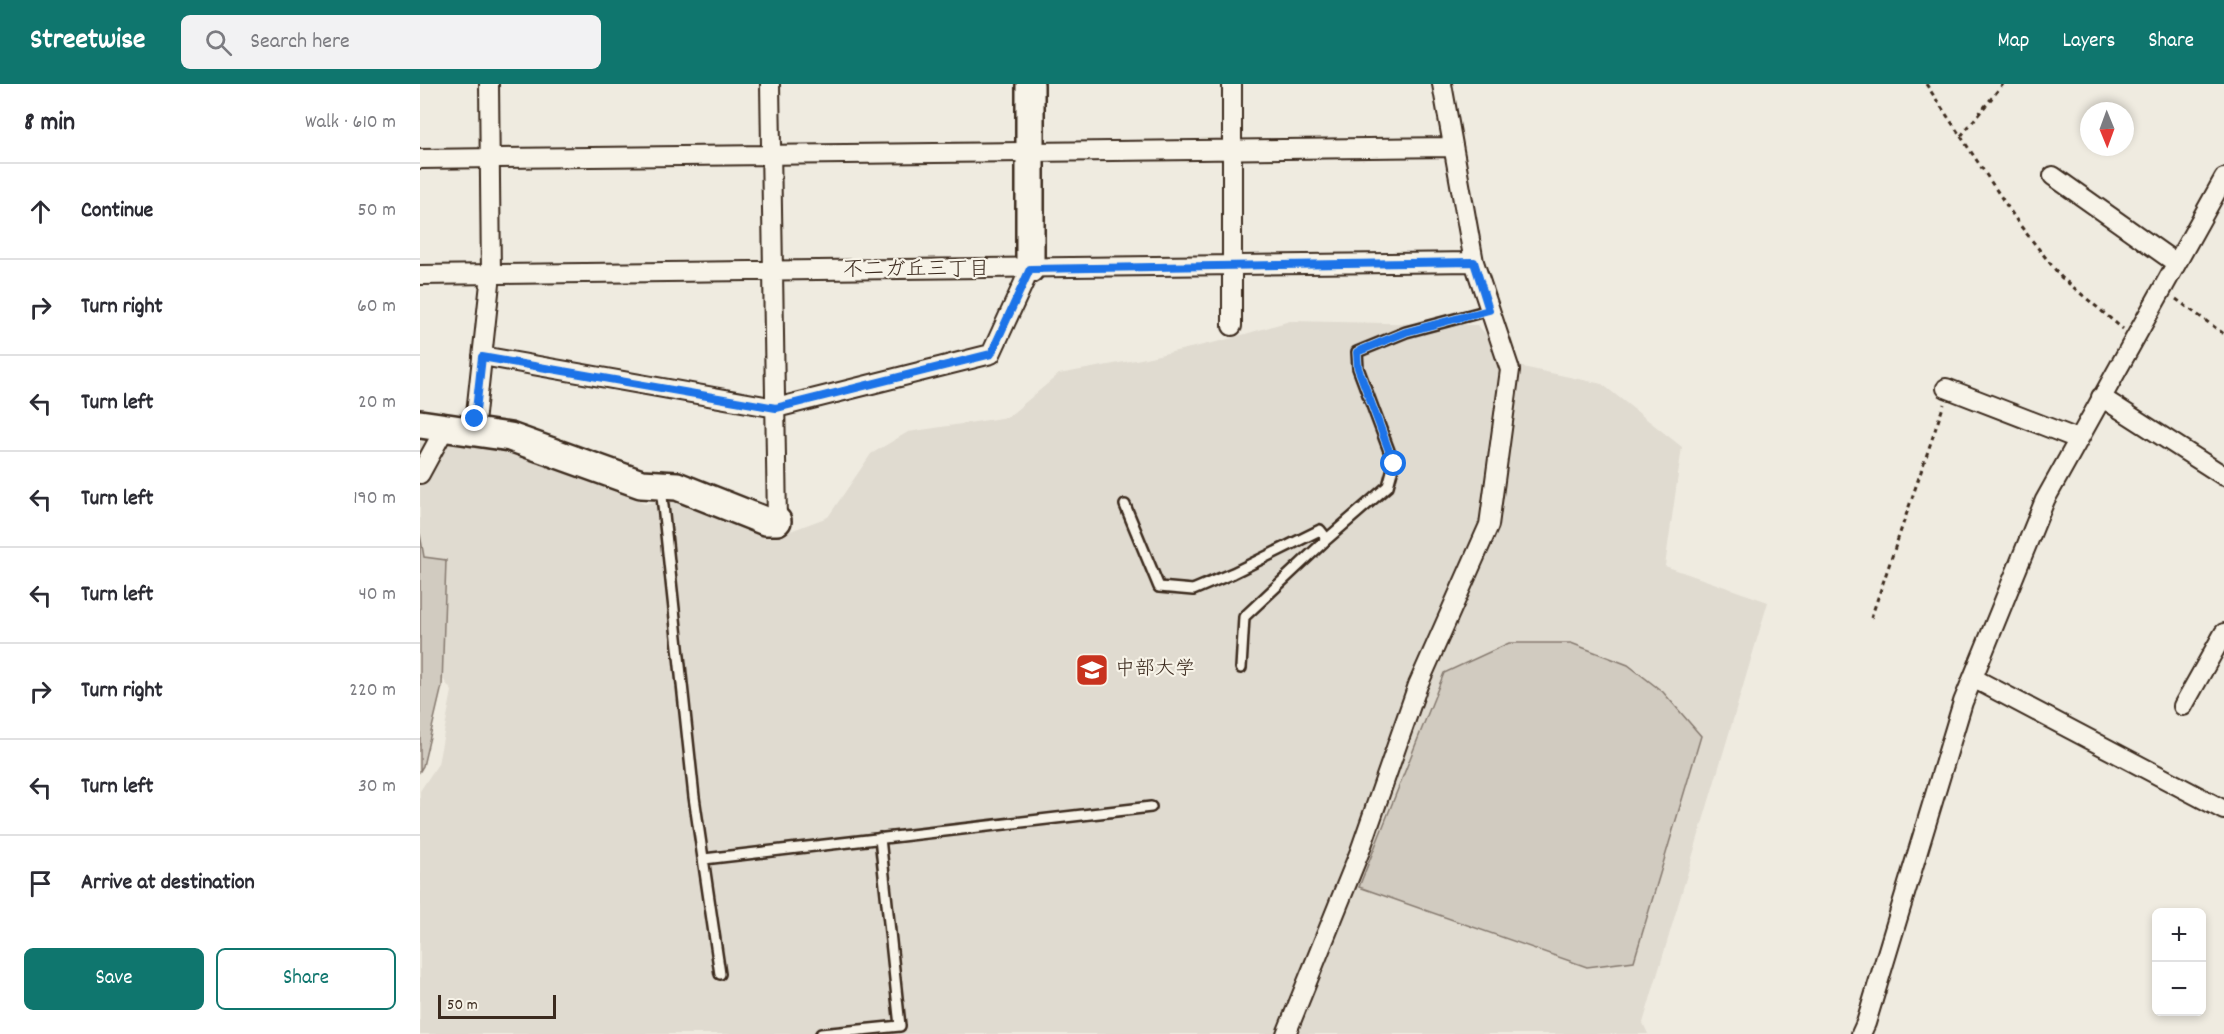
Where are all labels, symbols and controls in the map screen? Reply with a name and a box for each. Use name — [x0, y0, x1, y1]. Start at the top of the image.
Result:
search box — [181, 15, 601, 69]
text: Streetwise — [30, 22, 145, 62]
icon: search — [202, 26, 235, 59]
text: Search here — [250, 27, 350, 58]
text: Map — [1998, 27, 2029, 57]
text: Layers — [2062, 27, 2115, 57]
text: Share — [2148, 27, 2194, 57]
north arrow — [2080, 102, 2134, 156]
text: 8 min — [24, 105, 75, 142]
text: Walk · 610 m — [305, 109, 396, 137]
icon: ahead — [24, 195, 57, 228]
text: Continue — [81, 196, 153, 227]
text: 50 m — [358, 197, 396, 225]
district label: 不二ガ丘三丁目 — [843, 256, 990, 286]
icon: right — [24, 291, 57, 324]
text: Turn right — [81, 292, 163, 323]
text: 60 m — [357, 293, 396, 321]
icon: left — [24, 387, 57, 420]
text: Turn left — [81, 388, 153, 419]
text: 20 m — [358, 389, 396, 417]
route end — [461, 405, 487, 431]
route start — [1380, 450, 1406, 476]
icon: left — [24, 483, 57, 516]
text: Turn left — [81, 484, 153, 515]
text: 190 m — [353, 485, 396, 513]
icon: left — [24, 579, 57, 612]
text: Turn left — [81, 580, 153, 611]
text: 40 m — [358, 581, 396, 609]
school or university icon: 中部大学 — [1074, 652, 1110, 688]
place label: 中部大学 — [1115, 656, 1195, 684]
icon: right — [24, 675, 57, 708]
text: Turn right — [81, 676, 163, 707]
text: 220 m — [349, 677, 396, 705]
icon: left — [24, 771, 57, 804]
text: Turn left — [81, 772, 153, 803]
text: 30 m — [358, 773, 396, 801]
icon: arrive — [24, 867, 57, 900]
text: Arrive at destination — [81, 868, 255, 899]
map controls — [2152, 908, 2206, 1016]
button: + — [2152, 908, 2206, 962]
button: Save — [24, 948, 204, 1010]
button: Share — [216, 948, 396, 1010]
button: − — [2152, 962, 2206, 1016]
scale bar — [438, 992, 556, 1020]
text: 50 m — [447, 994, 478, 1017]

